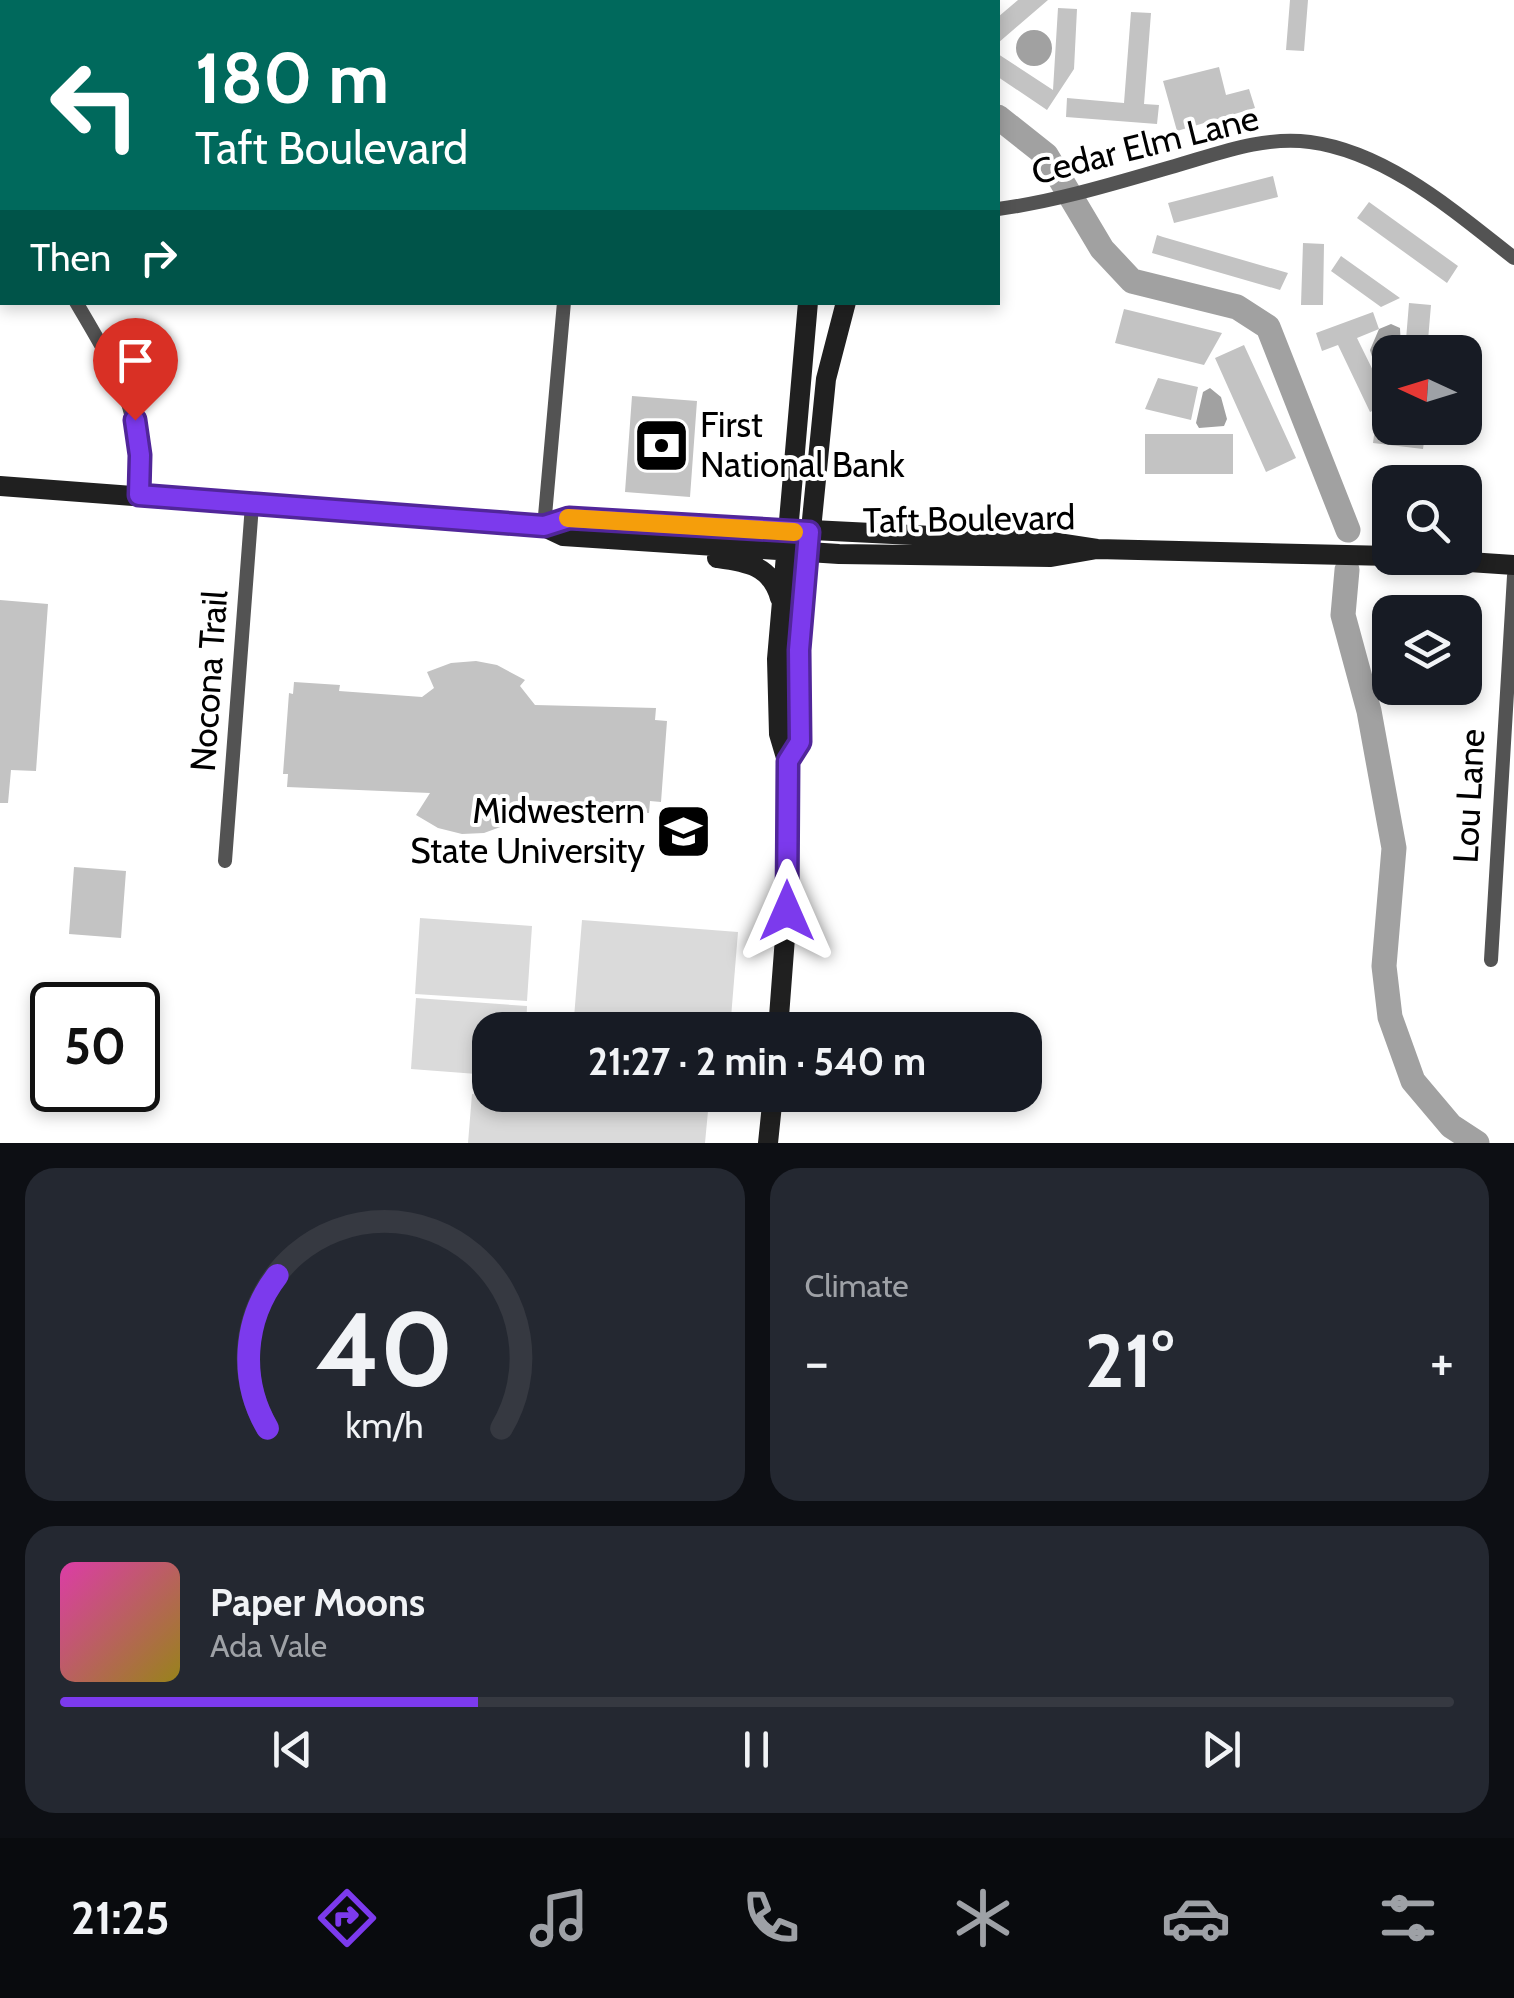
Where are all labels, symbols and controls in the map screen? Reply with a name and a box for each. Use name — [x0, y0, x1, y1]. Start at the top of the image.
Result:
text: 180 m — [195, 35, 389, 121]
icon: left — [30, 40, 160, 170]
street label: Cedar Elm Lane — [1027, 96, 1263, 193]
text: Taft Boulevard — [195, 121, 468, 175]
icon: right — [131, 230, 186, 285]
text: Then — [30, 234, 111, 281]
pin — [93, 318, 178, 421]
icon: arrive — [108, 333, 163, 388]
north arrow — [1372, 335, 1482, 445]
map controls — [1372, 335, 1482, 705]
place label: First National Bank — [700, 403, 905, 486]
bank icon: First National Bank — [631, 415, 691, 475]
button: search — [1372, 465, 1482, 575]
street label: Taft Boulevard — [862, 495, 1076, 542]
street label: Nocona Trail — [181, 588, 236, 773]
button: layers — [1372, 595, 1482, 705]
street label: Lou Lane — [1444, 728, 1493, 864]
place label: Midwestern State University — [410, 789, 645, 872]
school or university icon: Midwestern State University — [654, 801, 714, 861]
position arrow — [735, 859, 839, 963]
speed limit sign: 50 — [30, 982, 160, 1112]
text: 21:27 · 2 min · 540 m — [588, 1038, 926, 1085]
text: Climate — [805, 1266, 909, 1305]
text: 40 — [316, 1286, 454, 1412]
text: 21° — [1085, 1315, 1174, 1406]
text: − — [805, 1328, 829, 1395]
text: + — [1430, 1328, 1454, 1395]
text: km/h — [346, 1404, 424, 1447]
text: Paper Moons — [210, 1579, 425, 1626]
text: Ada Vale — [210, 1626, 327, 1665]
icon: previous — [265, 1722, 320, 1777]
icon: pause — [729, 1722, 784, 1777]
icon: next — [1194, 1722, 1249, 1777]
icon: directions — [312, 1883, 382, 1953]
icon: music — [524, 1883, 594, 1953]
icon: phone — [736, 1883, 806, 1953]
icon: climate — [948, 1883, 1018, 1953]
icon: car — [1161, 1883, 1231, 1953]
icon: filters — [1373, 1883, 1443, 1953]
text: 21:25 — [71, 1891, 169, 1945]

